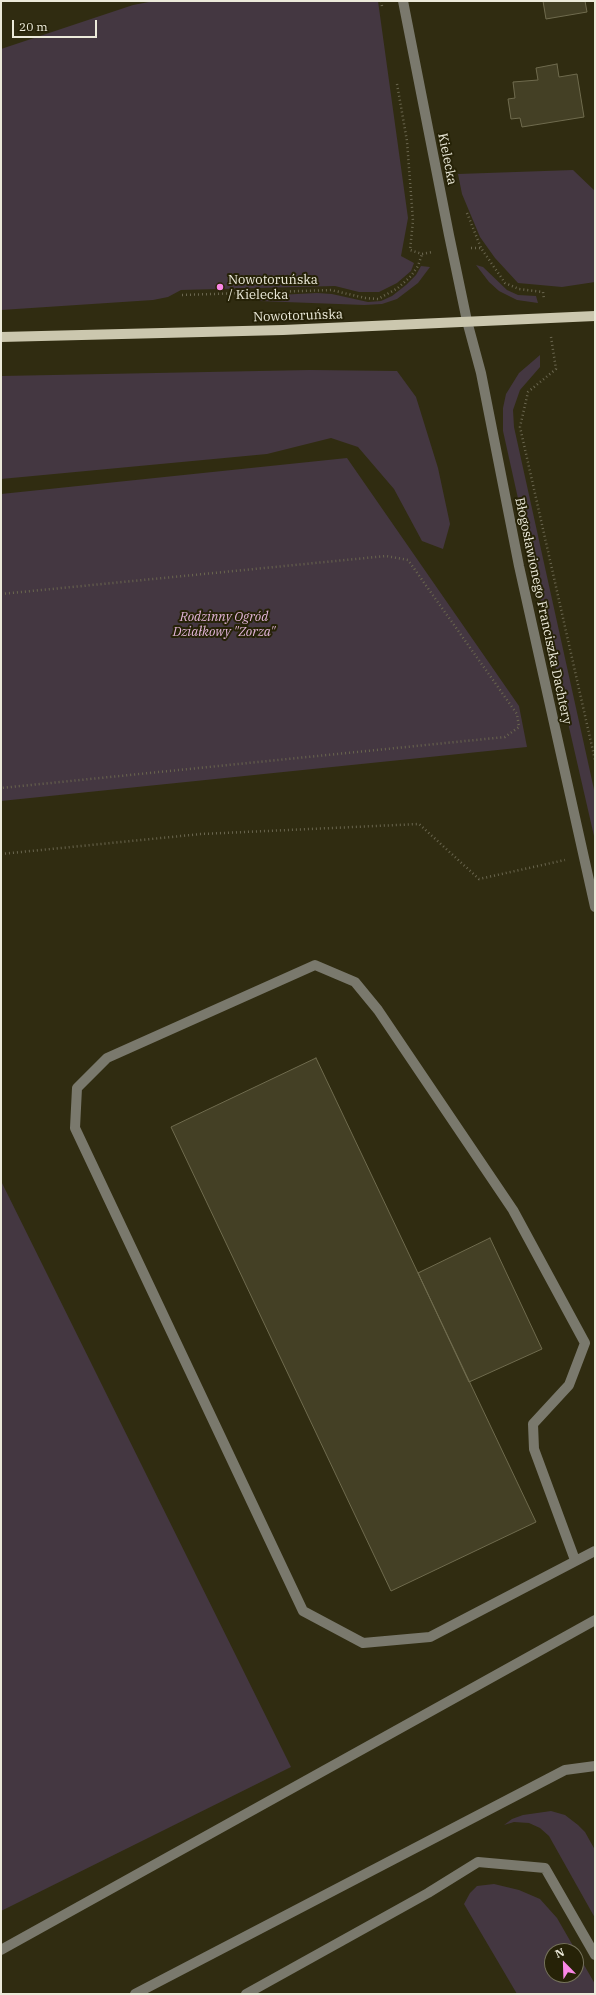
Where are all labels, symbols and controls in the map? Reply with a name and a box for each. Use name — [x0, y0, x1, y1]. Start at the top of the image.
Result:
scale bar — [14, 12, 99, 38]
text: 20 m — [19, 19, 48, 34]
street label: Kielecka — [434, 132, 460, 186]
place label: Nowotoruńska / Kielecka — [228, 272, 318, 303]
marker: Nowotoruńska / Kielecka — [215, 282, 225, 292]
street label: Nowotoruńska — [253, 307, 343, 325]
street label: Błogosławionego Franciszka Dachtery — [511, 496, 575, 726]
park label: Rodzinny Ogród Działkowy "Zorza" — [173, 609, 275, 640]
north arrow — [544, 1943, 584, 1983]
text: N — [553, 1945, 566, 1961]

